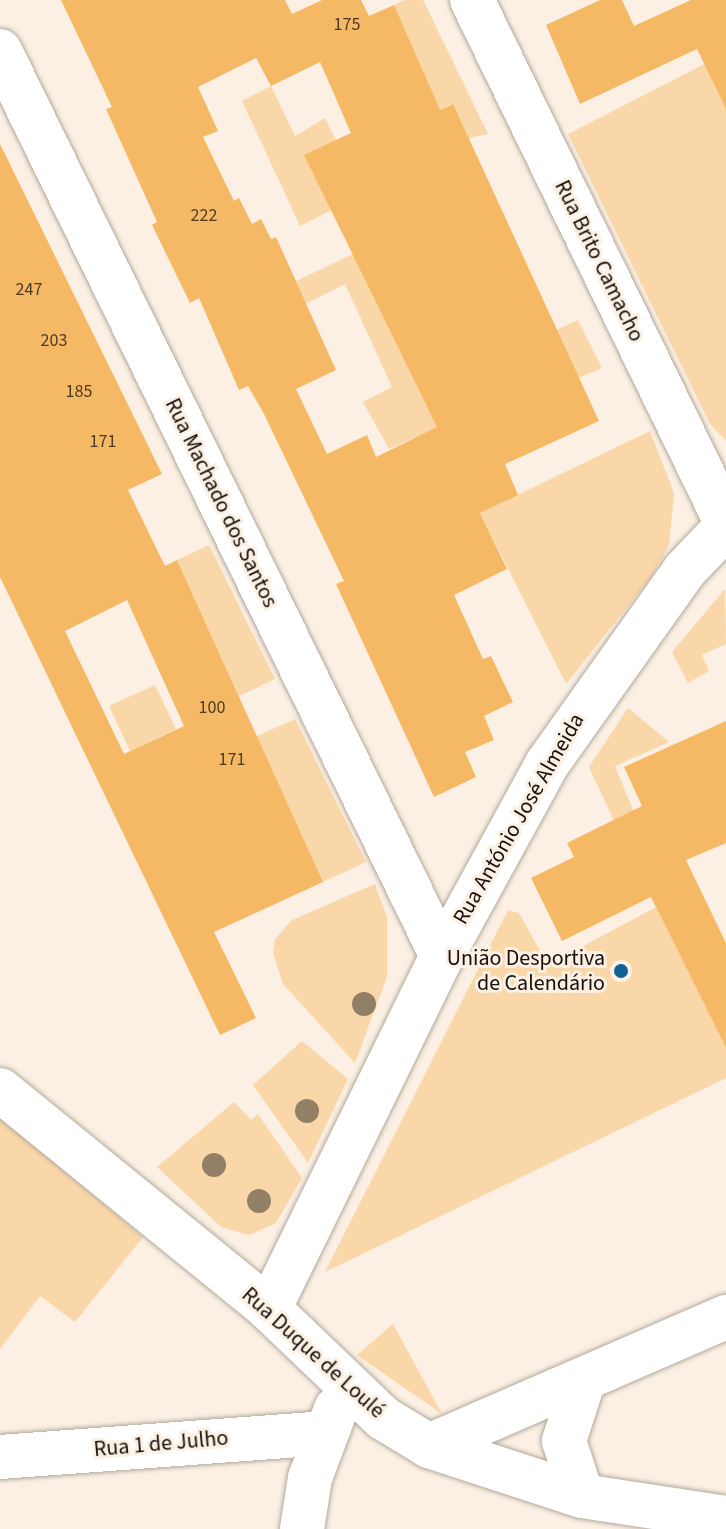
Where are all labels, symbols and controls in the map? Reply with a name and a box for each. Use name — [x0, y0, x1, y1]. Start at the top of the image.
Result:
house number: 175 — [334, 14, 360, 36]
street label: Rua Brito Camacho — [548, 176, 650, 346]
house number: 222 — [191, 205, 217, 227]
house number: 247 — [16, 279, 42, 301]
house number: 203 — [41, 330, 67, 352]
house number: 185 — [66, 381, 92, 403]
street label: Rua Machado dos Santos — [159, 394, 283, 612]
house number: 171 — [90, 431, 116, 453]
house number: 100 — [199, 697, 225, 719]
street label: Rua António José Almeida — [448, 709, 590, 929]
house number: 171 — [219, 749, 245, 771]
place label: União Desportiva de Calendário — [447, 945, 605, 996]
marker: União Desportiva de Calendário — [612, 962, 630, 980]
street label: Rua Duque de Loulé — [236, 1282, 390, 1424]
street label: Rua 1 de Julho — [93, 1425, 229, 1463]

